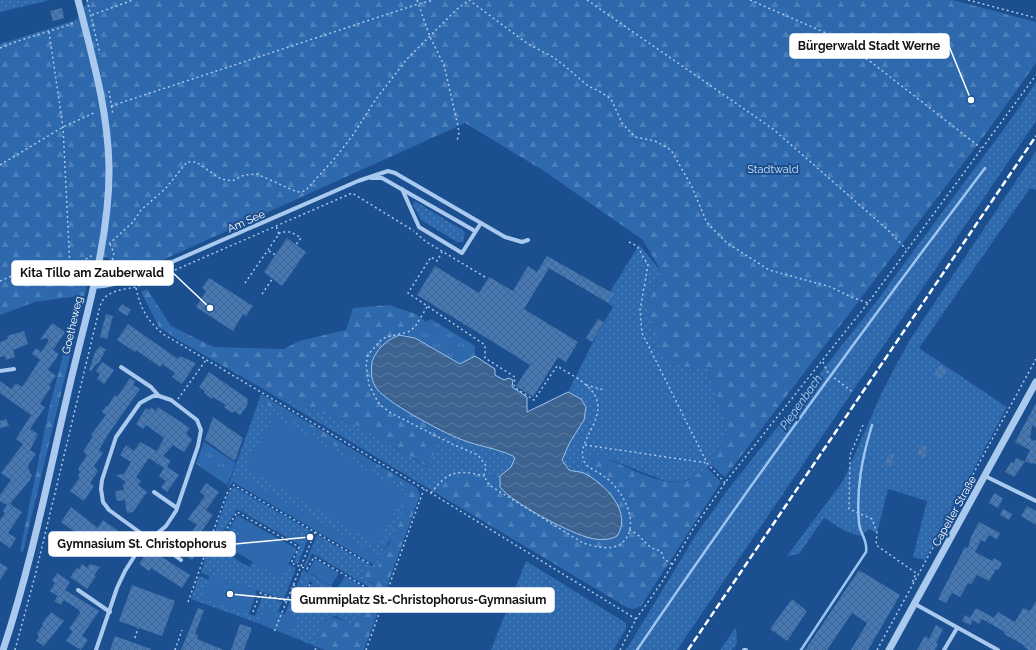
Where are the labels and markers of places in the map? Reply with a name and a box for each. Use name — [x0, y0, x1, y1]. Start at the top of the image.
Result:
callout: Bürgerwald Stadt Werne — [790, 34, 949, 58]
callout: Kita Tillo am Zauberwald — [12, 261, 173, 285]
callout: Gymnasium St. Christophorus — [49, 532, 235, 556]
callout: Gummiplatz St.-Christophorus-Gymnasium — [292, 588, 554, 612]

